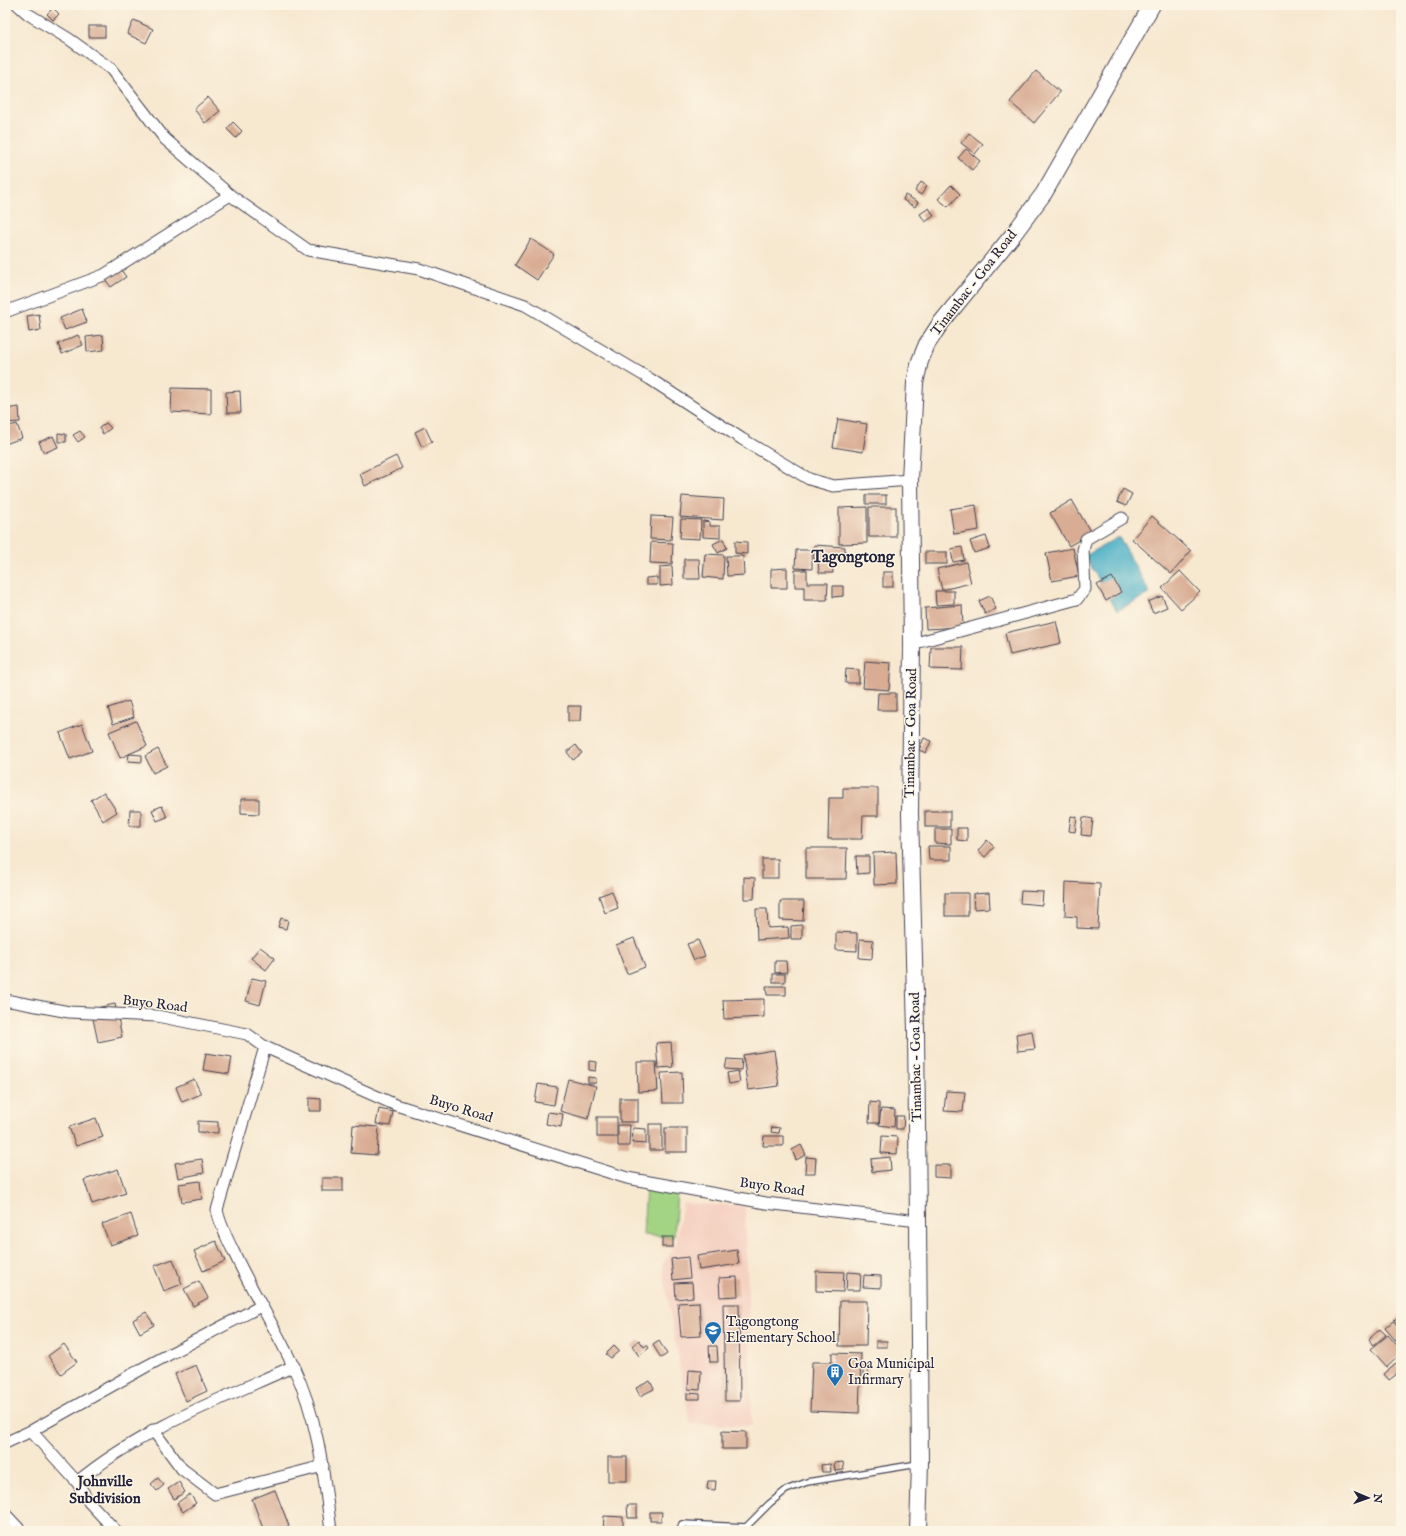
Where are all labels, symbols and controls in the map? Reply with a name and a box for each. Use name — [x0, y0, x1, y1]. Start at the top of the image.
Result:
street label: Tinambac - Goa Road — [927, 226, 1021, 340]
district label: Tagongtong — [810, 548, 896, 568]
street label: Tinambac - Goa Road — [901, 667, 921, 798]
street label: Buyo Road — [121, 991, 189, 1017]
street label: Tinambac - Goa Road — [906, 991, 926, 1122]
street label: Buyo Road — [427, 1091, 495, 1127]
street label: Buyo Road — [738, 1174, 806, 1201]
place label: Tagongtong Elementary School — [726, 1313, 836, 1347]
school or university icon: Tagongtong Elementary School — [703, 1320, 723, 1345]
place label: Goa Municipal Infirmary — [848, 1355, 935, 1389]
building icon: Goa Municipal Infirmary — [825, 1362, 845, 1387]
district label: Johnville Subdivision — [69, 1472, 141, 1508]
north arrow — [1348, 1478, 1388, 1518]
text: N — [1370, 1492, 1384, 1504]

